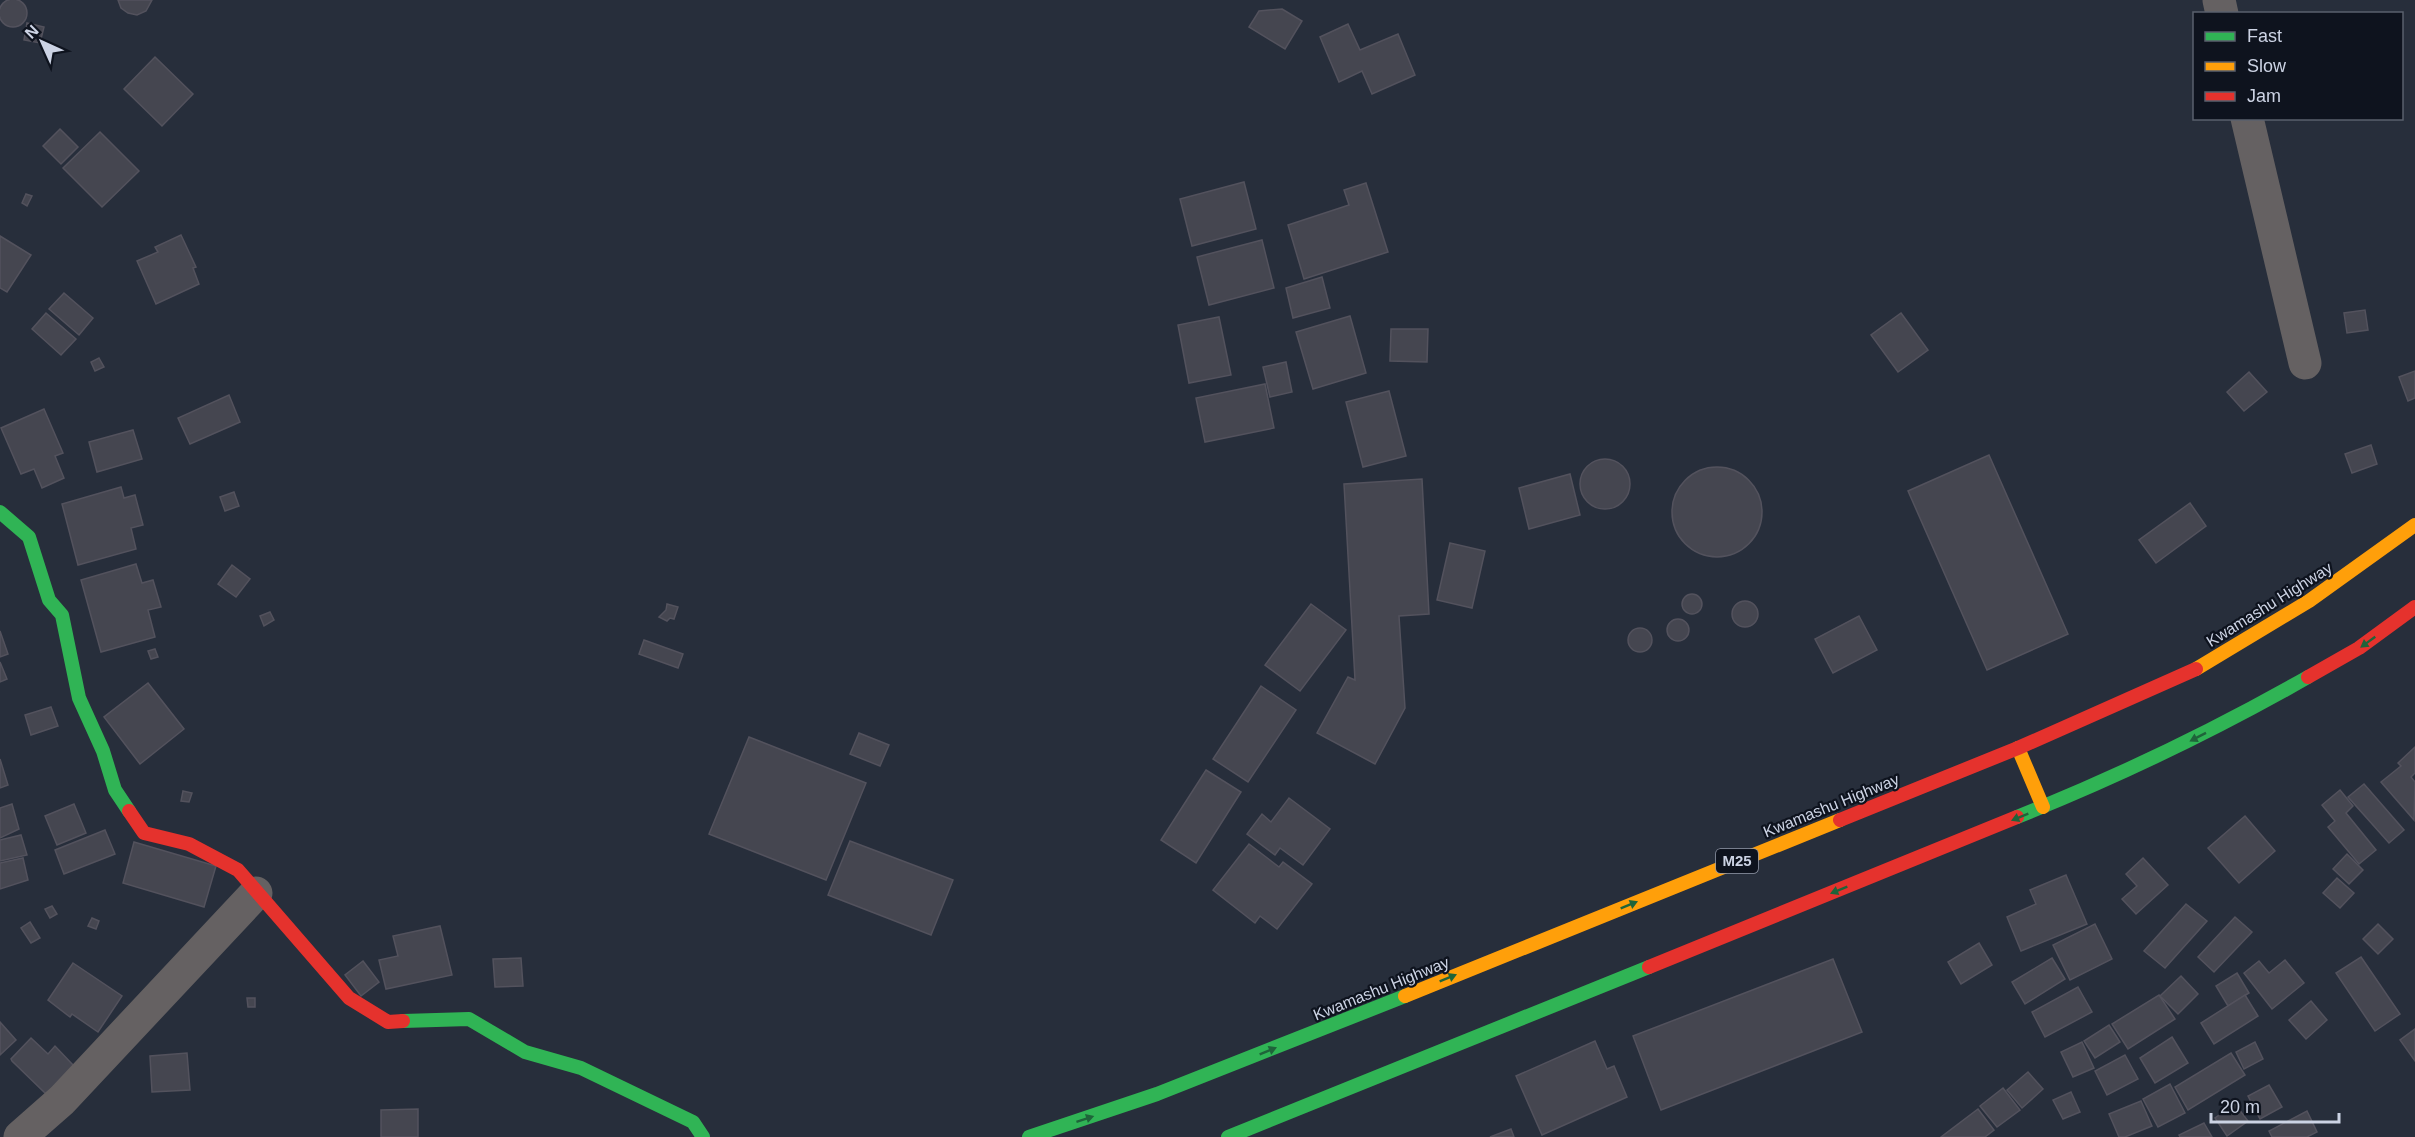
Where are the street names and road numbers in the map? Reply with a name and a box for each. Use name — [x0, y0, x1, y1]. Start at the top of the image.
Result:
street label: Kwamashu Highway — [2203, 559, 2335, 650]
street label: Kwamashu Highway — [1761, 770, 1902, 840]
road number: M25 — [1716, 849, 1758, 873]
street label: Kwamashu Highway — [1311, 953, 1452, 1023]

